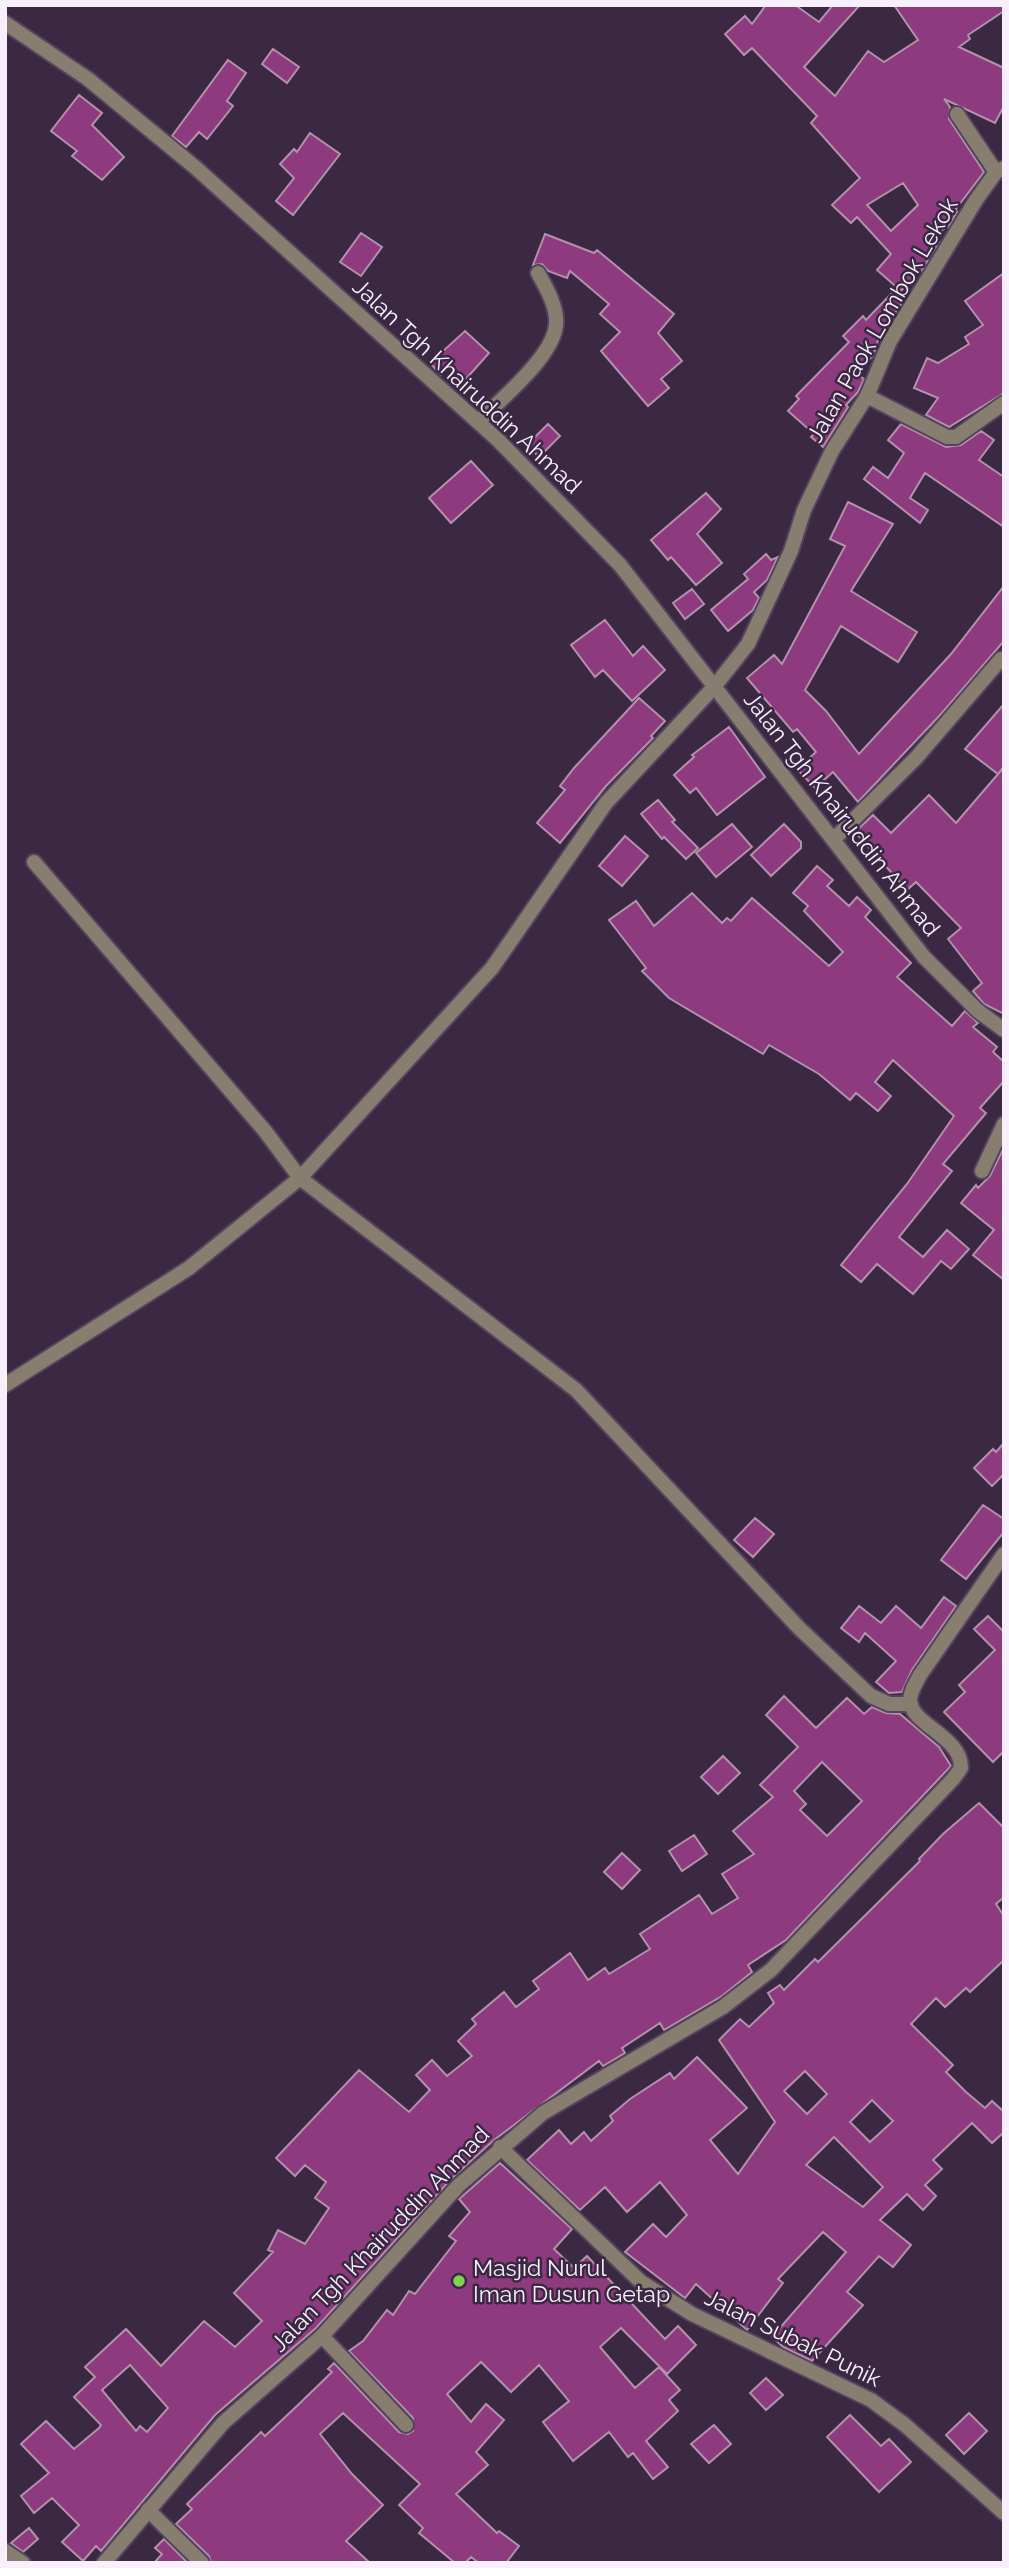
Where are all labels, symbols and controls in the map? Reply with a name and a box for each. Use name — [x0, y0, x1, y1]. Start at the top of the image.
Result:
street label: Jalan Paok Lombok Lekok — [800, 193, 963, 447]
street label: Jalan Tgh Khairuddin Ahmad — [348, 273, 587, 499]
street label: Jalan Tgh Khairuddin Ahmad — [739, 686, 946, 941]
street label: Jalan Tgh Khairuddin Ahmad — [265, 2121, 494, 2357]
place label: Masjid Nurul Iman Dusun Getap — [473, 2254, 670, 2307]
marker: Masjid Nurul Iman Dusun Getap — [451, 2273, 467, 2289]
street label: Jalan Subak Punik — [701, 2283, 886, 2392]

